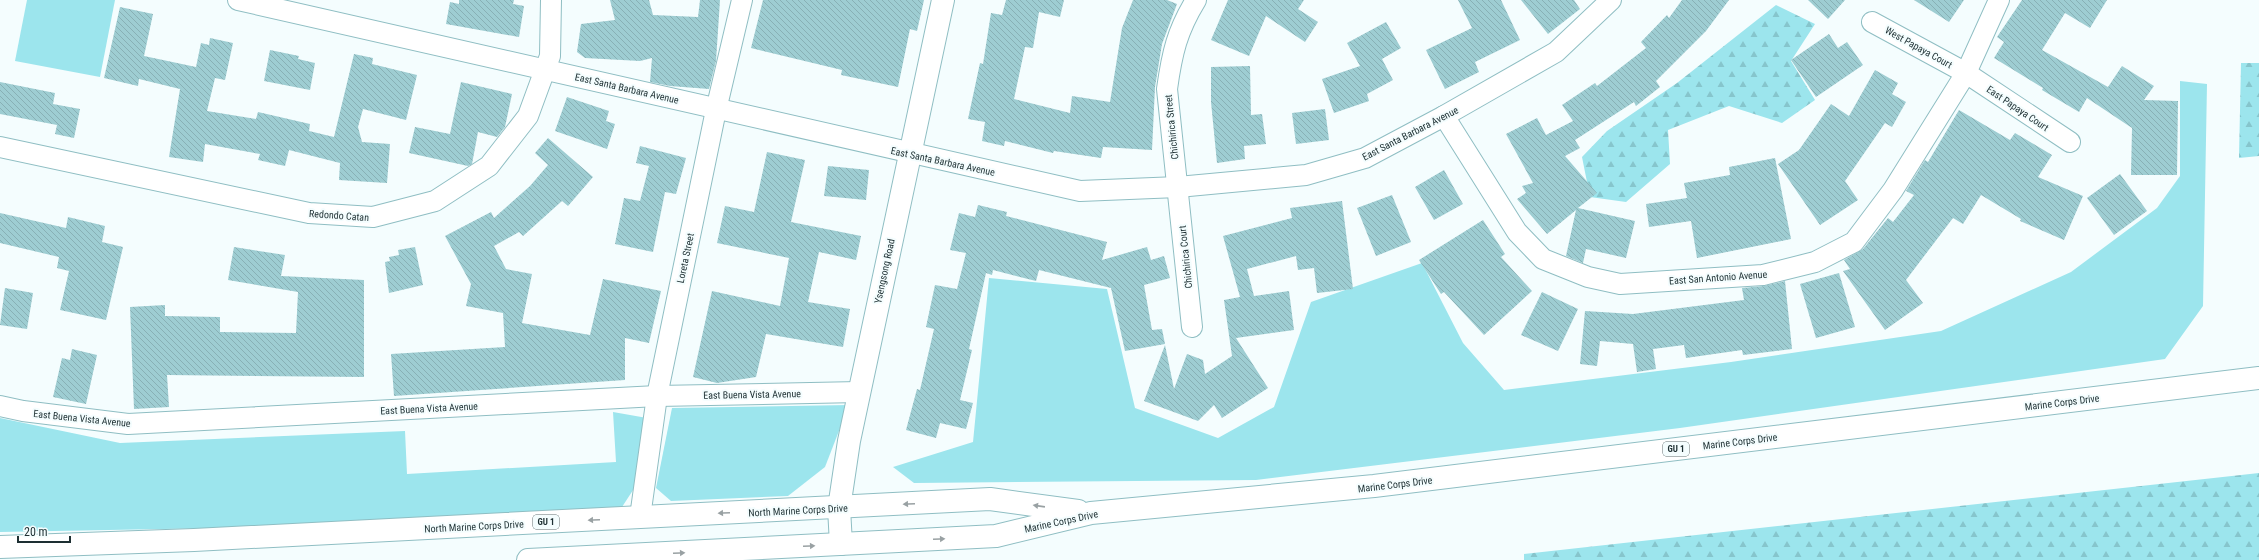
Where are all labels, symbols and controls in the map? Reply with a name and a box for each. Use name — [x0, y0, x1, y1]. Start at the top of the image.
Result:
street label: West Papaya Court — [1883, 24, 1954, 70]
street label: East Santa Barbara Avenue — [574, 71, 680, 106]
street label: East Papaya Court — [1985, 84, 2051, 133]
street label: Chichirica Street — [1163, 94, 1180, 160]
street label: East Santa Barbara Avenue — [1360, 104, 1460, 162]
street label: East Santa Barbara Avenue — [890, 145, 996, 178]
street label: Redondo Catan — [309, 208, 369, 223]
street label: Chichirica Court — [1177, 225, 1194, 289]
street label: Loreta Street — [675, 232, 696, 284]
street label: Ysengsong Road — [872, 238, 897, 304]
street label: East San Antonio Avenue — [1669, 269, 1768, 286]
street label: East Buena Vista Avenue — [703, 388, 801, 401]
street label: Marine Corps Drive — [2024, 392, 2100, 413]
street label: East Buena Vista Avenue — [380, 400, 478, 417]
street label: East Buena Vista Avenue — [33, 408, 131, 429]
street label: Marine Corps Drive — [1702, 431, 1778, 452]
road number: GU 1 — [1663, 442, 1689, 456]
street label: Marine Corps Drive — [1357, 474, 1433, 495]
one-way arrow — [903, 500, 916, 507]
street label: North Marine Corps Drive — [748, 502, 848, 519]
one-way arrow — [1033, 503, 1045, 509]
street label: Marine Corps Drive — [1023, 508, 1099, 535]
one-way arrow — [718, 510, 730, 517]
road number: GU 1 — [533, 515, 559, 529]
one-way arrow — [588, 516, 600, 523]
scale bar — [18, 518, 70, 544]
street label: North Marine Corps Drive — [424, 518, 524, 535]
text: 20 m — [24, 525, 48, 539]
one-way arrow — [933, 536, 945, 543]
one-way arrow — [803, 543, 816, 549]
one-way arrow — [673, 549, 685, 556]

